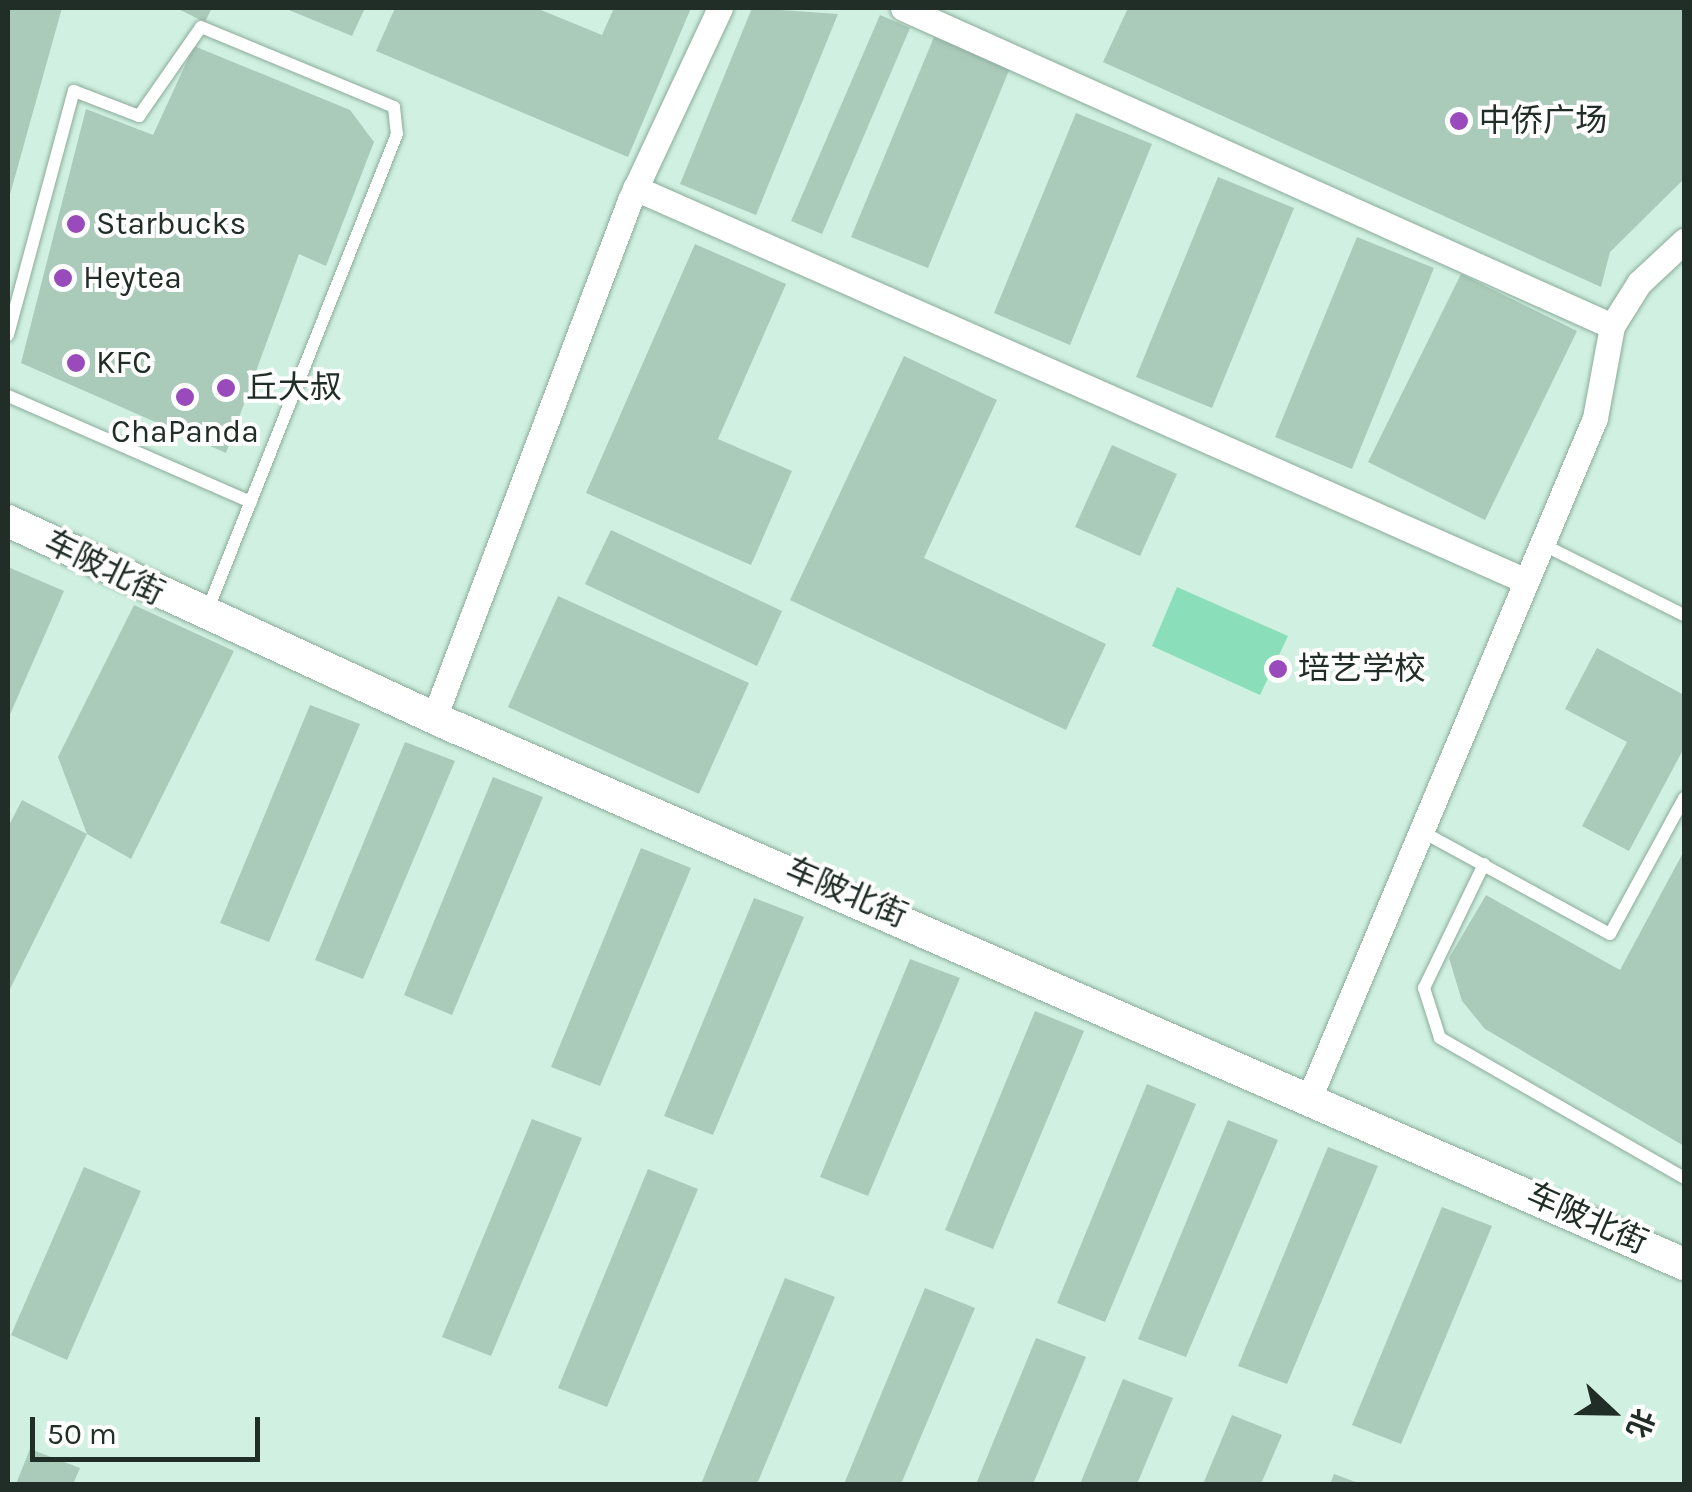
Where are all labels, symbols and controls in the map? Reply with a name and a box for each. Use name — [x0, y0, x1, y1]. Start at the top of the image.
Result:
place label: 中侨广场 — [1479, 102, 1607, 140]
marker: 中侨广场 — [1448, 110, 1470, 132]
place label: Starbucks — [96, 205, 246, 243]
marker: Starbucks — [65, 213, 87, 235]
place label: Heytea — [83, 259, 182, 297]
marker: Heytea — [52, 267, 74, 289]
place label: KFC — [96, 344, 152, 382]
marker: KFC — [65, 352, 87, 374]
place label: 丘大叔 — [246, 369, 342, 407]
marker: 丘大叔 — [215, 377, 237, 399]
marker: ChaPanda — [174, 386, 196, 408]
place label: ChaPanda — [111, 413, 259, 451]
street label: 车陂北街 — [38, 523, 170, 613]
place label: 培艺学校 — [1298, 650, 1426, 688]
marker: 培艺学校 — [1267, 658, 1289, 680]
street label: 车陂北街 — [780, 850, 912, 936]
street label: 车陂北街 — [1521, 1175, 1653, 1263]
north arrow — [1562, 1362, 1662, 1462]
scale bar — [35, 1397, 265, 1459]
text: 北 — [1620, 1404, 1661, 1443]
text: 50 m — [47, 1416, 117, 1452]

